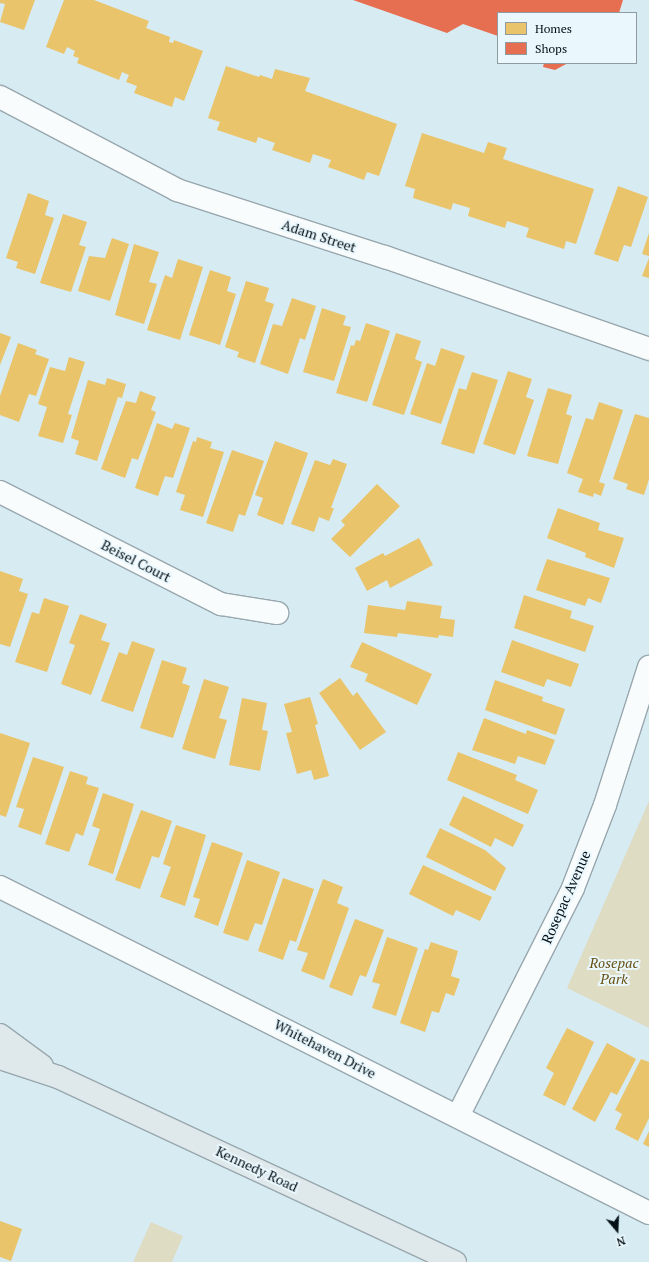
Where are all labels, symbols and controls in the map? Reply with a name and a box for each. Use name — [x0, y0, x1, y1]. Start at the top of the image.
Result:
legend — [497, 12, 637, 64]
text: Homes — [535, 21, 572, 36]
text: Shops — [535, 41, 567, 56]
street label: Adam Street — [280, 216, 358, 256]
street label: Beisel Court — [99, 536, 173, 586]
street label: Rosepac Avenue — [538, 848, 594, 946]
park label: Rosepac Park — [590, 955, 638, 988]
street label: Whitehaven Drive — [271, 1016, 379, 1082]
street label: Kennedy Road — [213, 1143, 301, 1195]
north arrow — [597, 1210, 637, 1250]
text: N — [615, 1233, 627, 1249]

